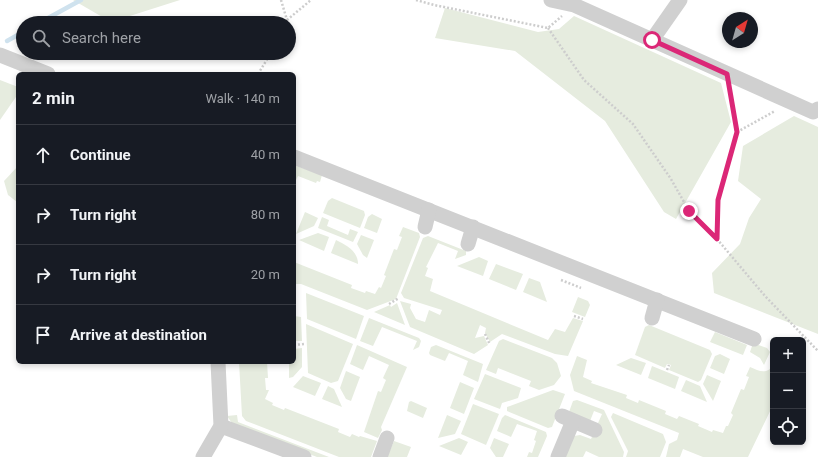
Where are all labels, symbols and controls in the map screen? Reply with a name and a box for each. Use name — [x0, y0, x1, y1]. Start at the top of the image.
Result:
north arrow — [722, 12, 758, 48]
search box — [16, 16, 296, 60]
icon: search — [30, 27, 52, 49]
text: Search here — [62, 29, 141, 47]
route start — [643, 31, 661, 49]
text: 2 min — [32, 88, 75, 108]
text: Walk · 140 m — [205, 91, 280, 106]
icon: ahead — [32, 144, 54, 166]
text: Continue — [70, 146, 131, 164]
text: 40 m — [251, 147, 280, 162]
route end — [680, 202, 698, 220]
icon: right — [32, 204, 54, 226]
text: Turn right — [70, 206, 136, 224]
text: 80 m — [251, 207, 280, 222]
icon: right — [32, 264, 54, 286]
text: Turn right — [70, 266, 136, 284]
text: 20 m — [251, 267, 280, 282]
icon: arrive — [32, 324, 54, 346]
text: Arrive at destination — [70, 326, 207, 344]
map controls — [770, 337, 806, 445]
button: + — [770, 337, 806, 373]
button: − — [770, 373, 806, 409]
button: locate — [770, 409, 806, 445]

